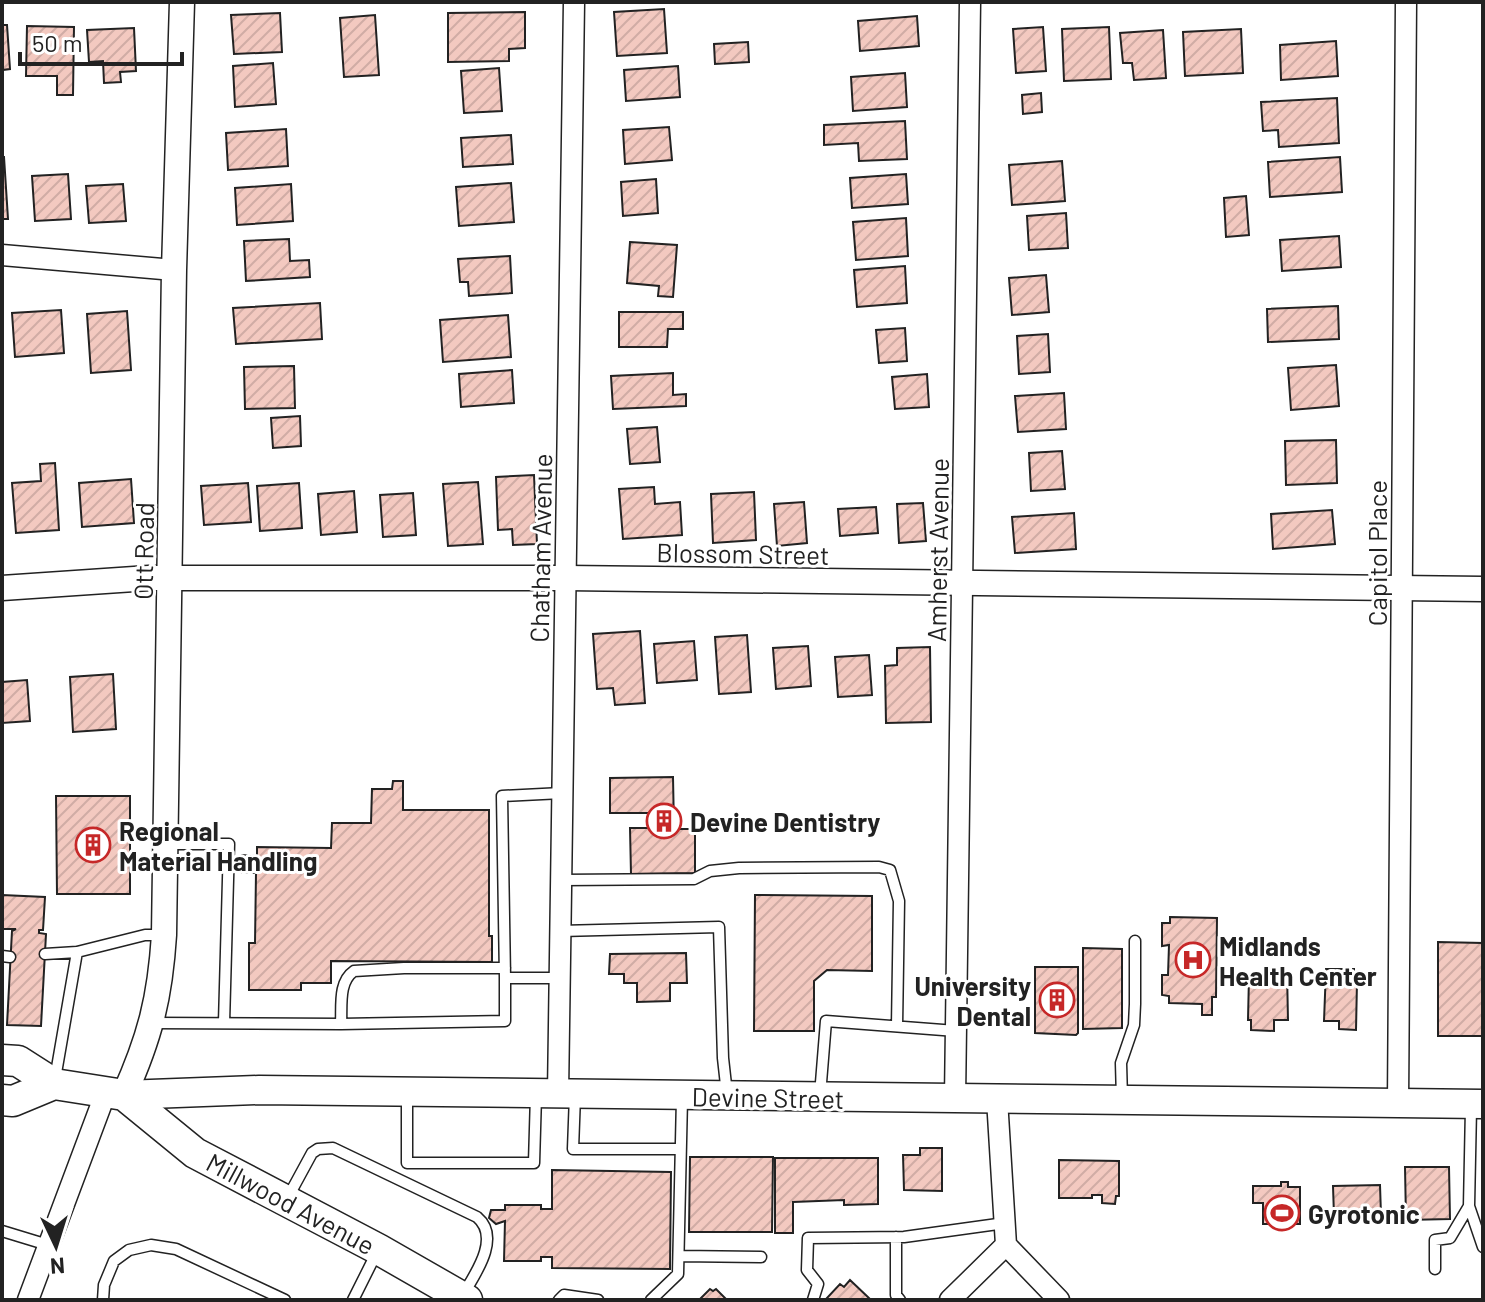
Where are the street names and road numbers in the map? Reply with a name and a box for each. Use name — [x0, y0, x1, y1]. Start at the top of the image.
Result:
street label: Chatham Avenue — [523, 453, 557, 643]
street label: Amherst Avenue — [920, 458, 954, 642]
street label: Capitol Place — [1361, 480, 1392, 626]
street label: Ott Road — [127, 502, 159, 600]
street label: Blossom Street — [656, 536, 830, 570]
street label: Devine Street — [692, 1080, 844, 1114]
street label: Millwood Avenue — [202, 1146, 380, 1260]

